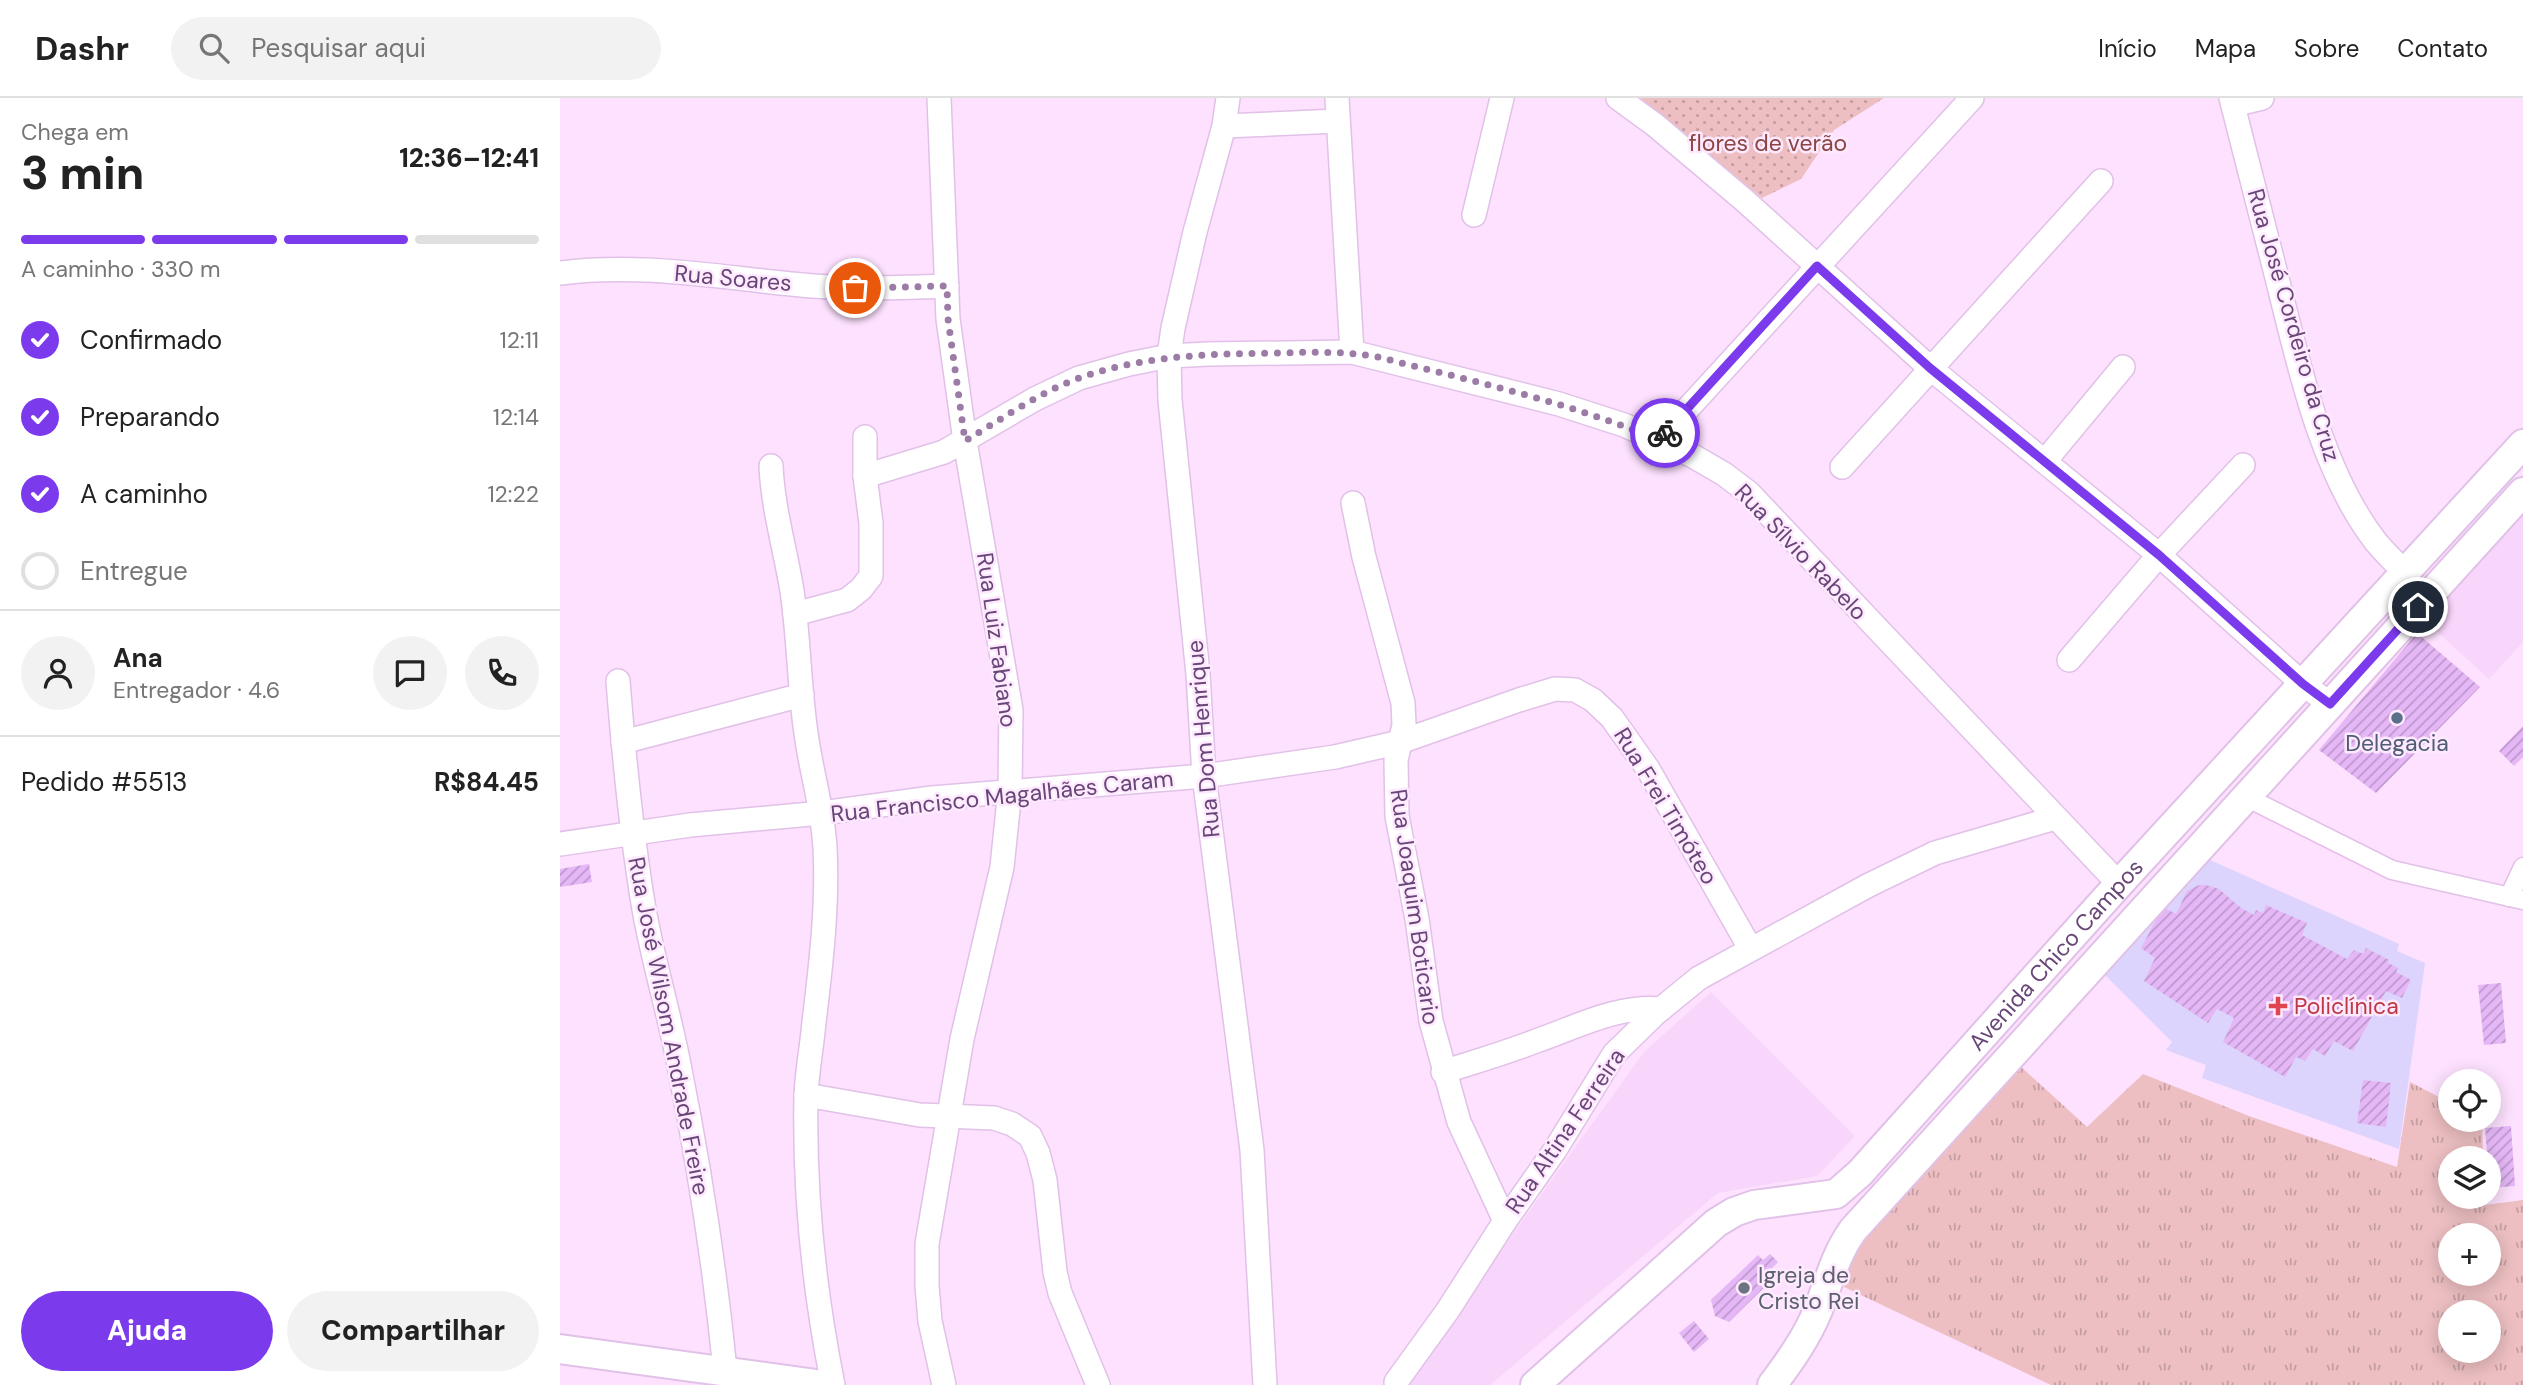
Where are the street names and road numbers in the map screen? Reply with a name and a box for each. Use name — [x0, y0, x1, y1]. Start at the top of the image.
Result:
street label: Rua José Cordeiro da Cruz — [2241, 185, 2347, 465]
street label: Rua Soares — [673, 258, 793, 298]
street label: Rua Sílvio Rabelo — [1728, 477, 1874, 627]
street label: Rua Luiz Fabiano — [970, 551, 1024, 729]
street label: Rua Dom Henrique — [1179, 639, 1227, 839]
street label: Rua Frei Timóteo — [1607, 722, 1725, 890]
street label: Rua Francisco Magalhães Caram — [829, 763, 1175, 829]
street label: Rua Joaquim Boticario — [1384, 787, 1446, 1027]
street label: Avenida Chico Campos — [1962, 852, 2150, 1057]
street label: Rua José Wilsom Andrade Freire — [621, 854, 717, 1198]
street label: Rua Altina Ferreira — [1499, 1042, 1631, 1220]

